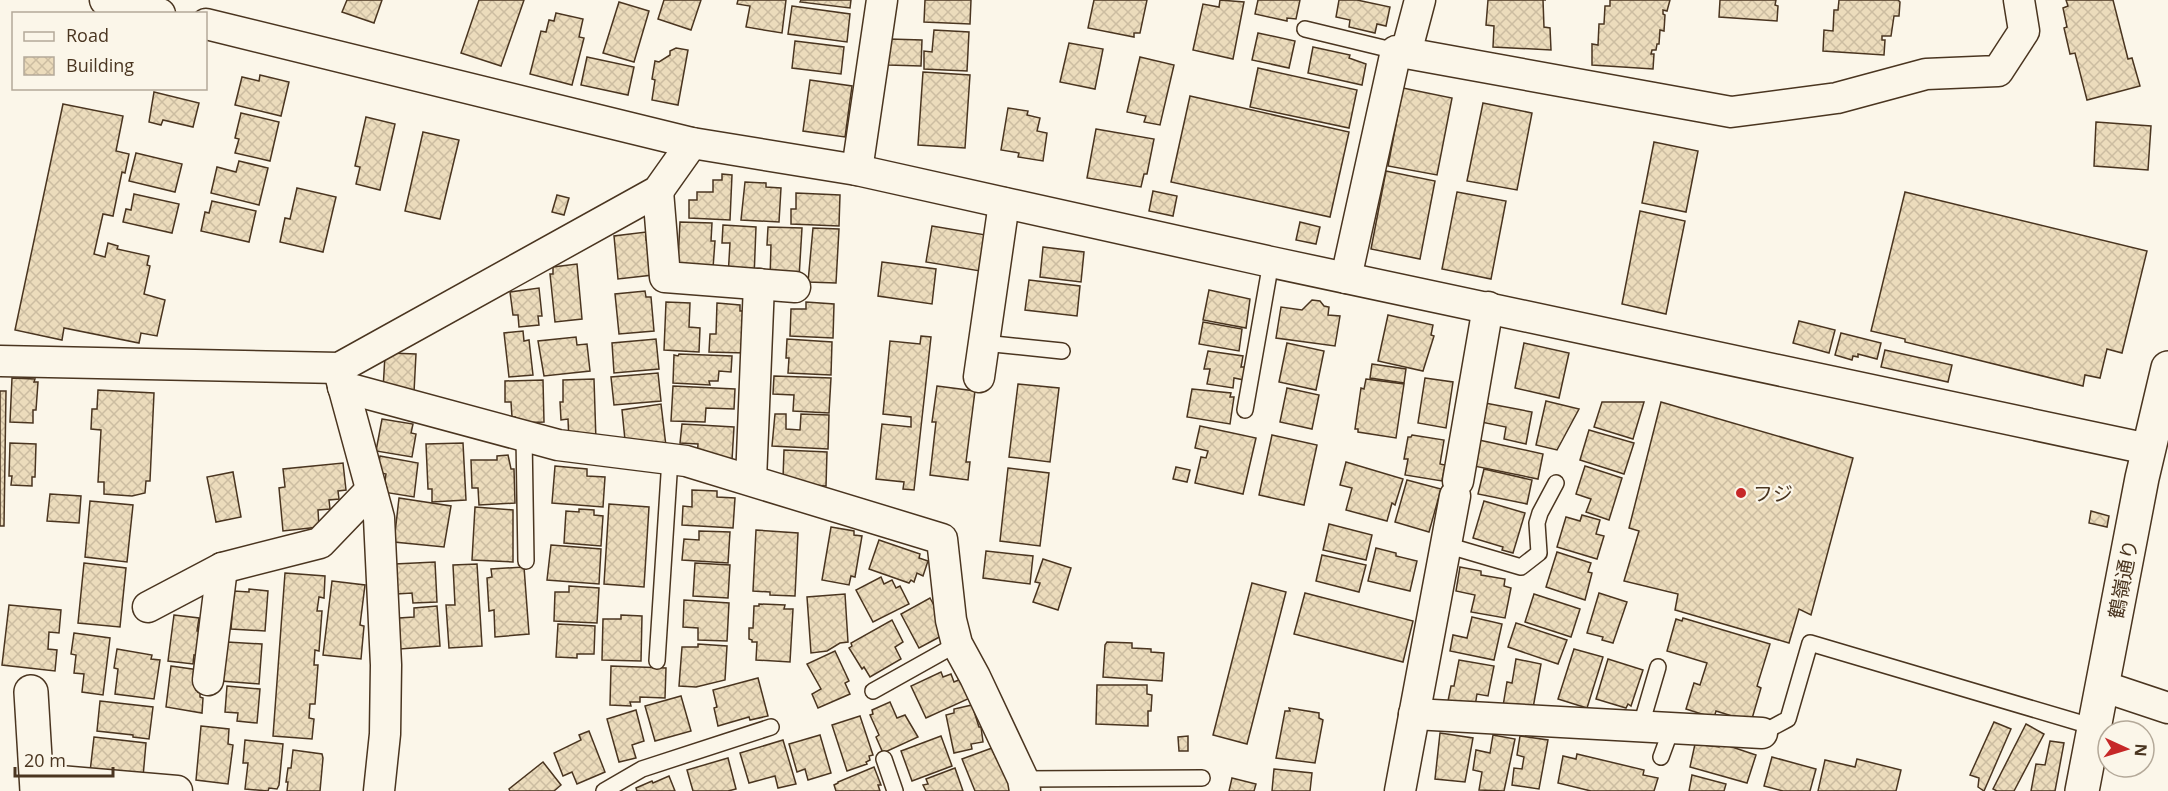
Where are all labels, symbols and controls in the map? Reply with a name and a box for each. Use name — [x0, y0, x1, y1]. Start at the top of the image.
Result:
legend — [12, 12, 207, 90]
text: Road — [66, 23, 109, 47]
text: Building — [66, 53, 134, 77]
place label: フジ — [1753, 480, 1793, 507]
marker: フジ — [1734, 486, 1748, 500]
street label: 鶴嶺通り — [2102, 537, 2144, 621]
north arrow — [2096, 719, 2156, 779]
scale bar — [15, 740, 112, 778]
text: N — [2130, 743, 2152, 757]
text: 20 m — [24, 748, 66, 772]

